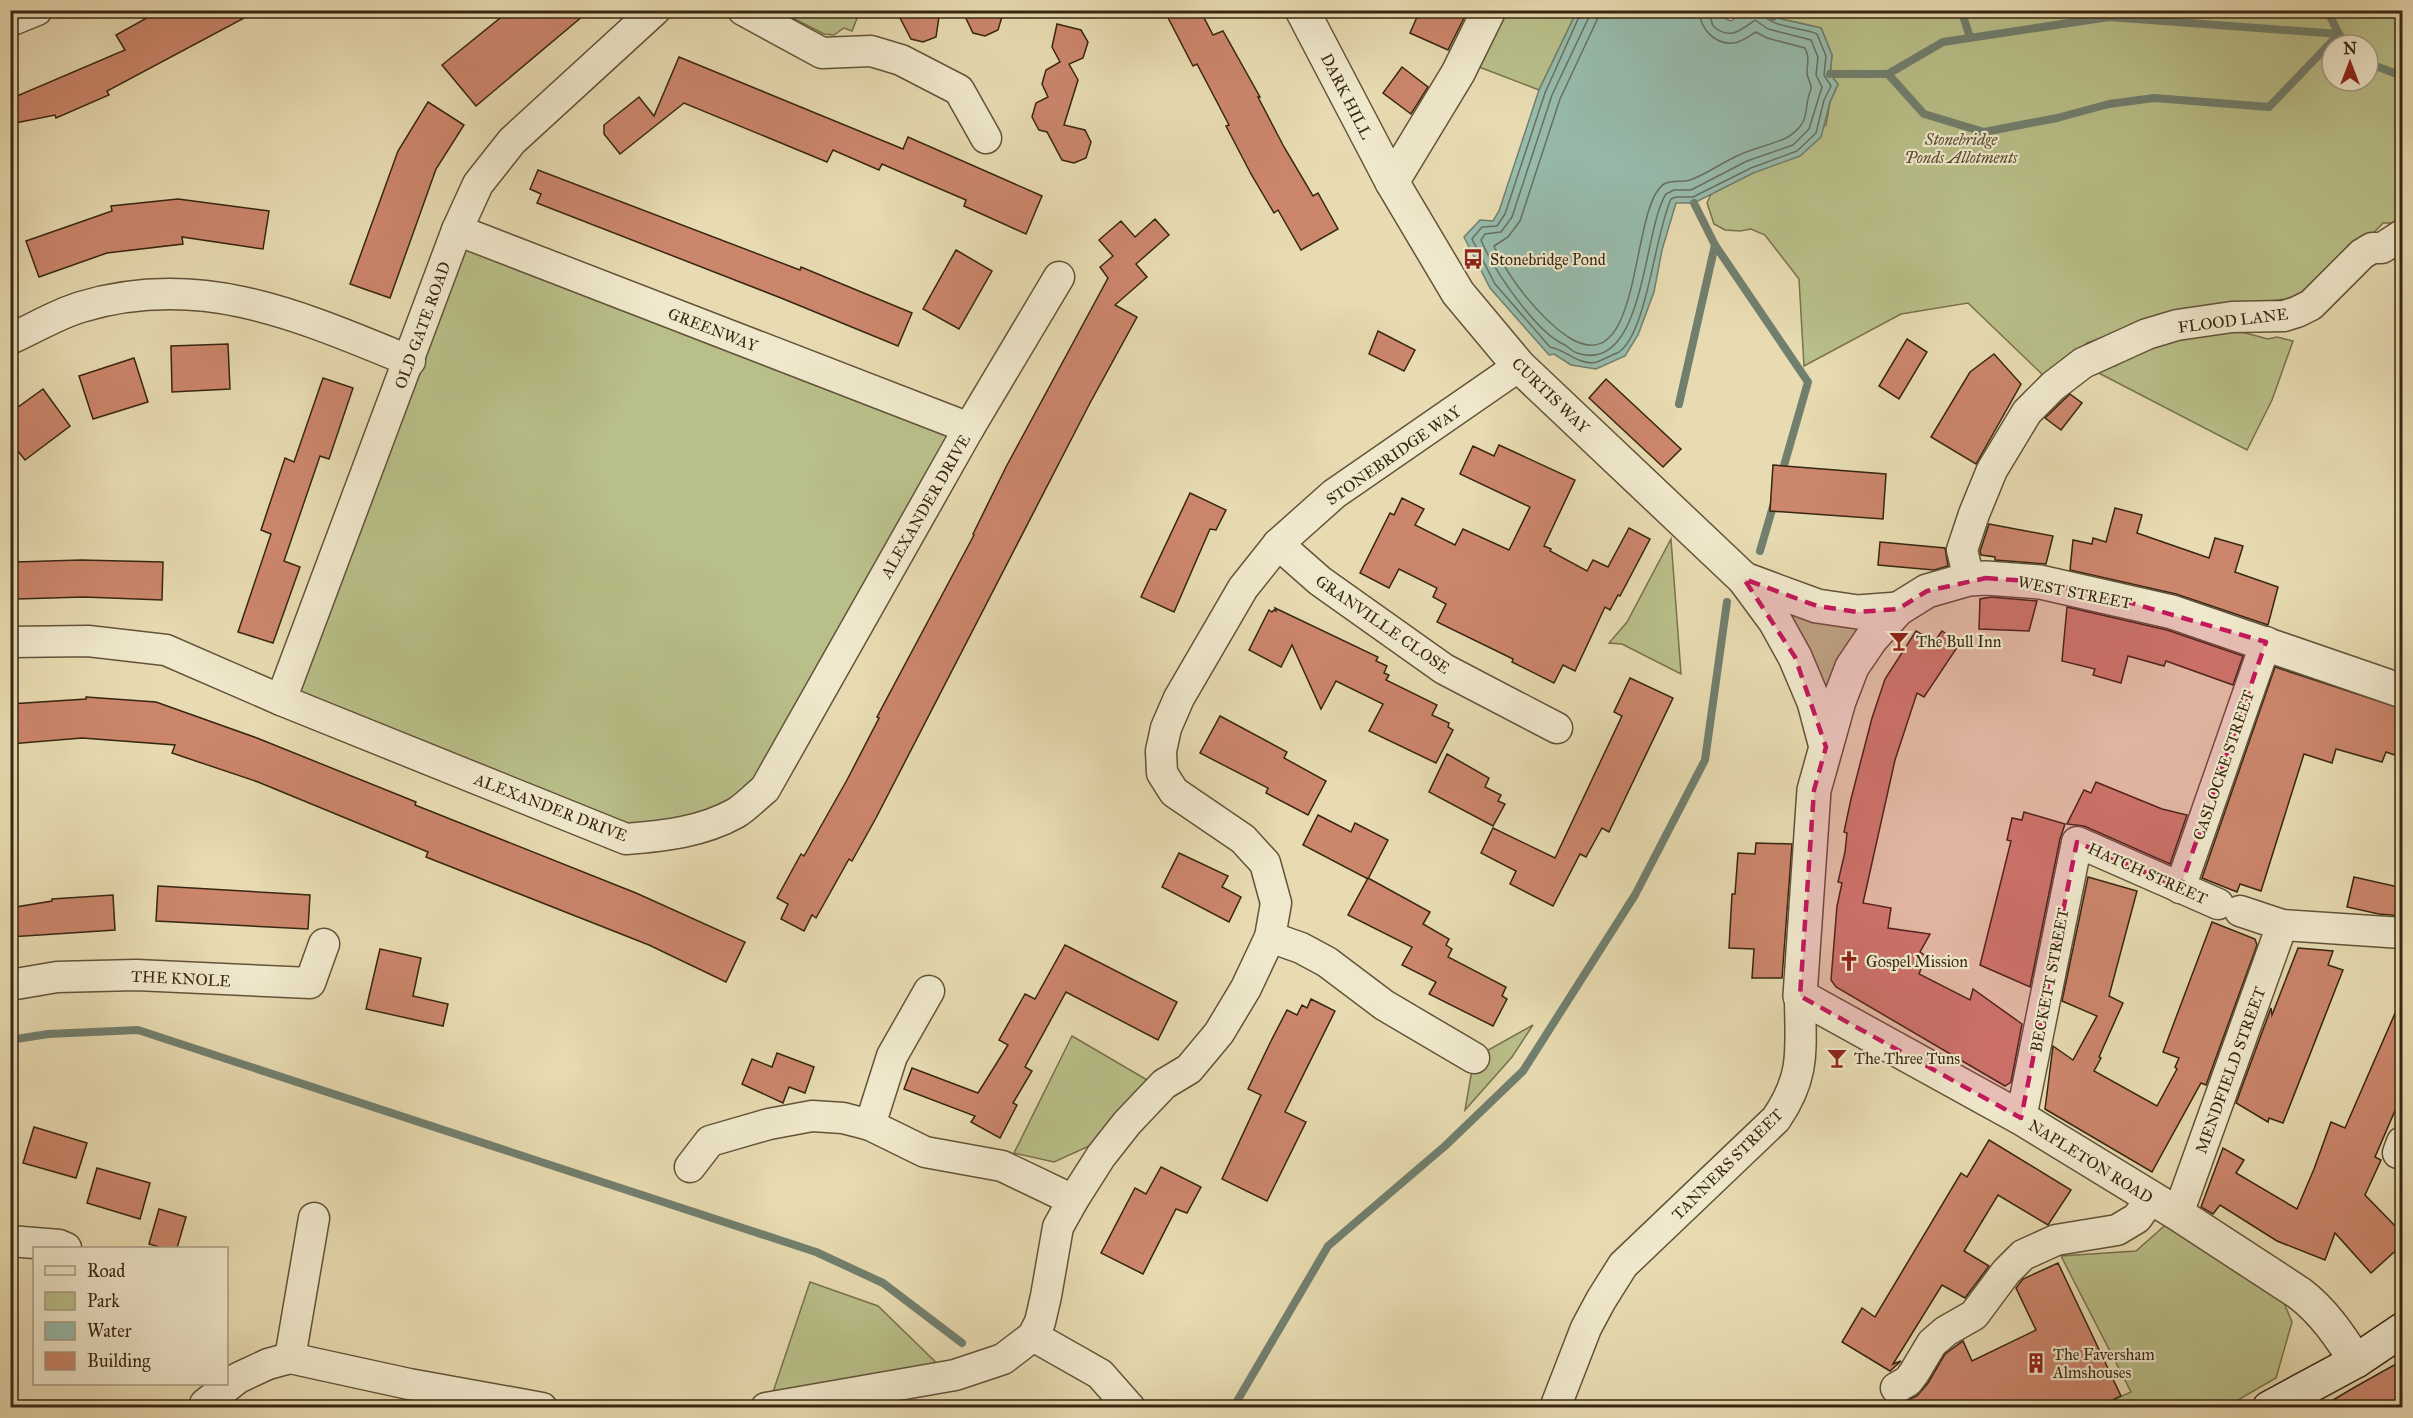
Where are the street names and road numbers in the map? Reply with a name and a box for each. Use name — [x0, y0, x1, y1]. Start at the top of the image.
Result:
street label: DARK HILL — [1317, 50, 1376, 142]
street label: OLD GATE ROAD — [391, 259, 454, 391]
street label: GREENWAY — [665, 304, 761, 356]
street label: FLOOD LANE — [2177, 304, 2289, 337]
street label: CURTIS WAY — [1508, 354, 1594, 438]
street label: STONEBRIDGE WAY — [1322, 401, 1465, 509]
street label: ALEXANDER DRIVE — [876, 431, 974, 582]
street label: GRANVILLE CLOSE — [1312, 571, 1453, 678]
street label: WEST STREET — [2016, 572, 2133, 613]
street label: CASLOCKE STREET — [2189, 688, 2258, 843]
street label: ALEXANDER DRIVE — [471, 769, 630, 845]
street label: HATCH STREET — [2085, 839, 2210, 908]
street label: BECKETT STREET — [2026, 906, 2073, 1054]
street label: THE KNOLE — [131, 966, 231, 991]
street label: MENDFIELD STREET — [2191, 984, 2270, 1156]
street label: TANNERS STREET — [1668, 1105, 1787, 1224]
street label: NAPLETON ROAD — [2025, 1115, 2156, 1207]

